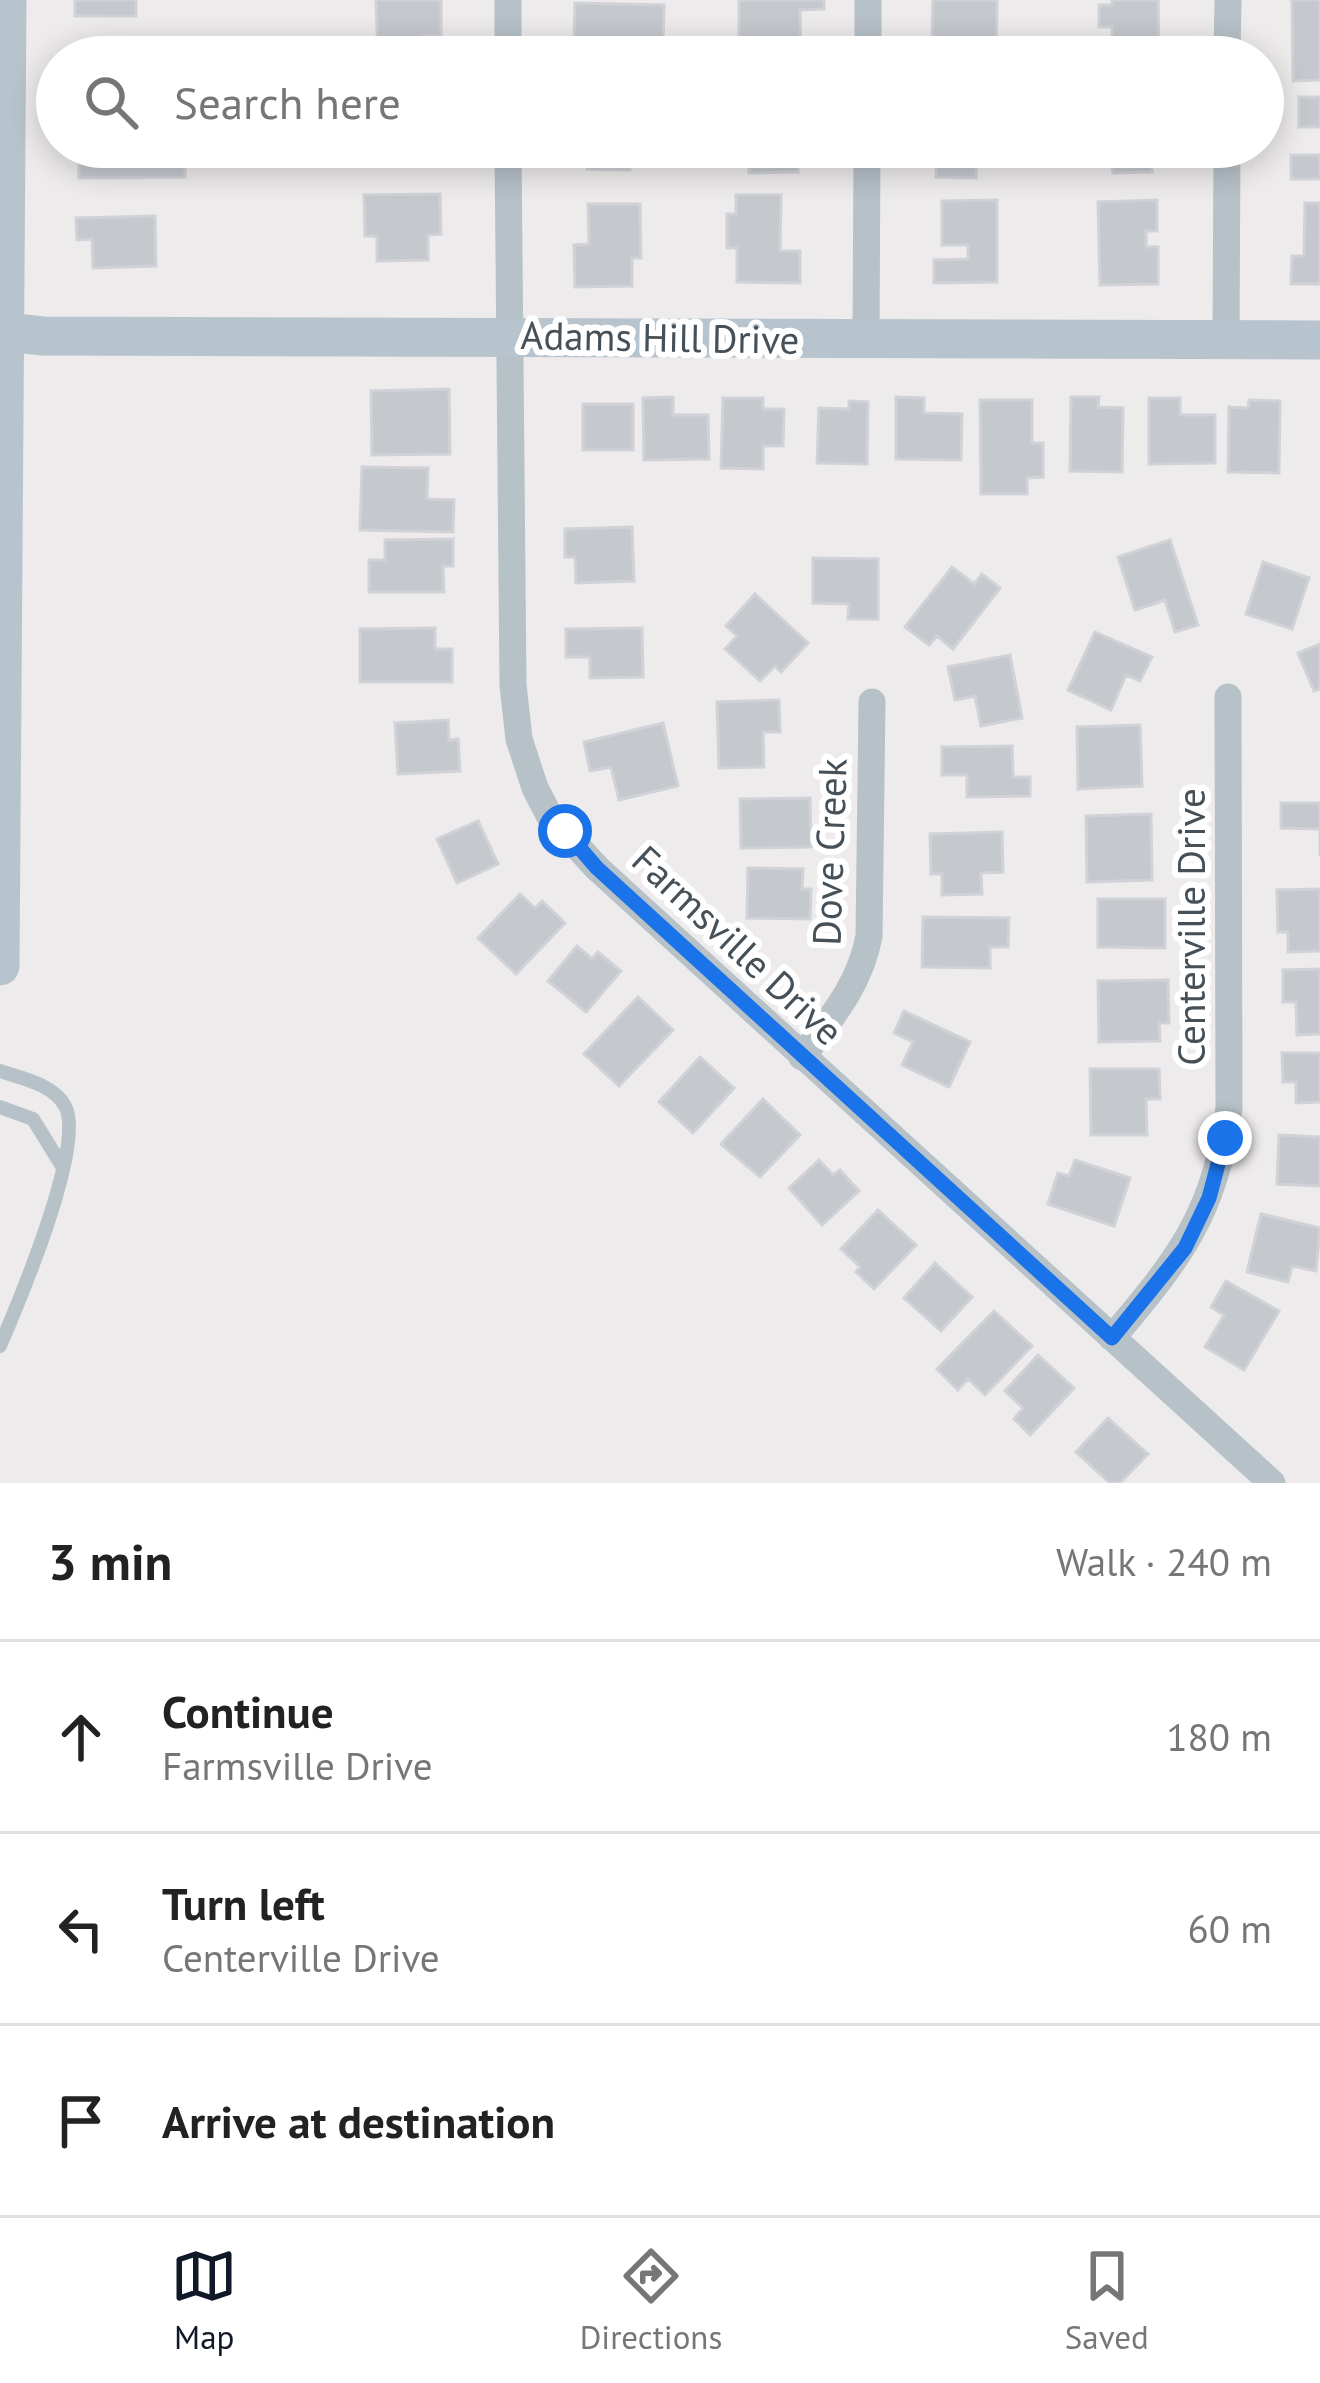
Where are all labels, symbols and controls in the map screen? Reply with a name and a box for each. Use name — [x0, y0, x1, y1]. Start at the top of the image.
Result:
search box — [36, 36, 1284, 168]
icon: search — [78, 69, 144, 135]
text: Search here — [174, 73, 401, 131]
street label: Adams Hill Drive — [520, 309, 800, 365]
street label: Dove Creek — [800, 757, 858, 946]
street label: Centerville Drive — [1165, 788, 1216, 1066]
route start — [538, 804, 592, 858]
street label: Farmsville Drive — [622, 834, 854, 1056]
route end — [1198, 1111, 1252, 1165]
text: 3 min — [48, 1528, 172, 1594]
text: Walk · 240 m — [1056, 1536, 1272, 1587]
text: Continue — [162, 1682, 334, 1740]
icon: ahead — [48, 1704, 114, 1770]
text: 180 m — [1166, 1711, 1272, 1762]
text: Farmsville Drive — [162, 1740, 433, 1791]
text: Turn left — [162, 1874, 325, 1932]
icon: left — [48, 1896, 114, 1962]
text: 60 m — [1187, 1903, 1272, 1954]
text: Centerville Drive — [162, 1932, 440, 1983]
icon: arrive — [48, 2088, 114, 2154]
text: Arrive at destination — [162, 2092, 555, 2150]
tab: Map — [171, 2243, 237, 2358]
tab: Directions — [580, 2243, 722, 2358]
tab: Saved — [1065, 2243, 1149, 2358]

